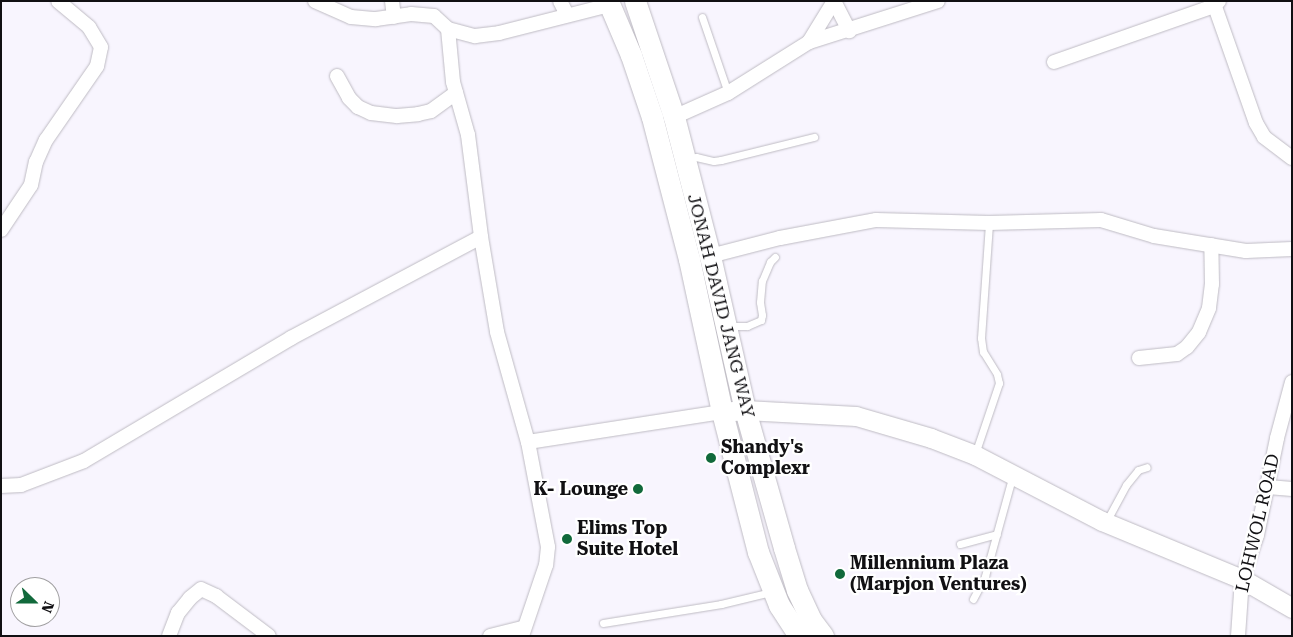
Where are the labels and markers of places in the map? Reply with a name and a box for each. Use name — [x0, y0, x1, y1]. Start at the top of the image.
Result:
place label: Shandy's Complexr — [721, 437, 810, 479]
marker: Shandy's Complexr — [705, 452, 717, 464]
place label: K- Lounge — [533, 478, 628, 500]
marker: K- Lounge — [632, 483, 644, 495]
place label: Elims Top Suite Hotel — [577, 518, 678, 560]
marker: Elims Top Suite Hotel — [561, 533, 573, 545]
place label: Millennium Plaza (Marpjon Ventures) — [850, 553, 1027, 596]
marker: Millennium Plaza (Marpjon Ventures) — [834, 568, 846, 580]

